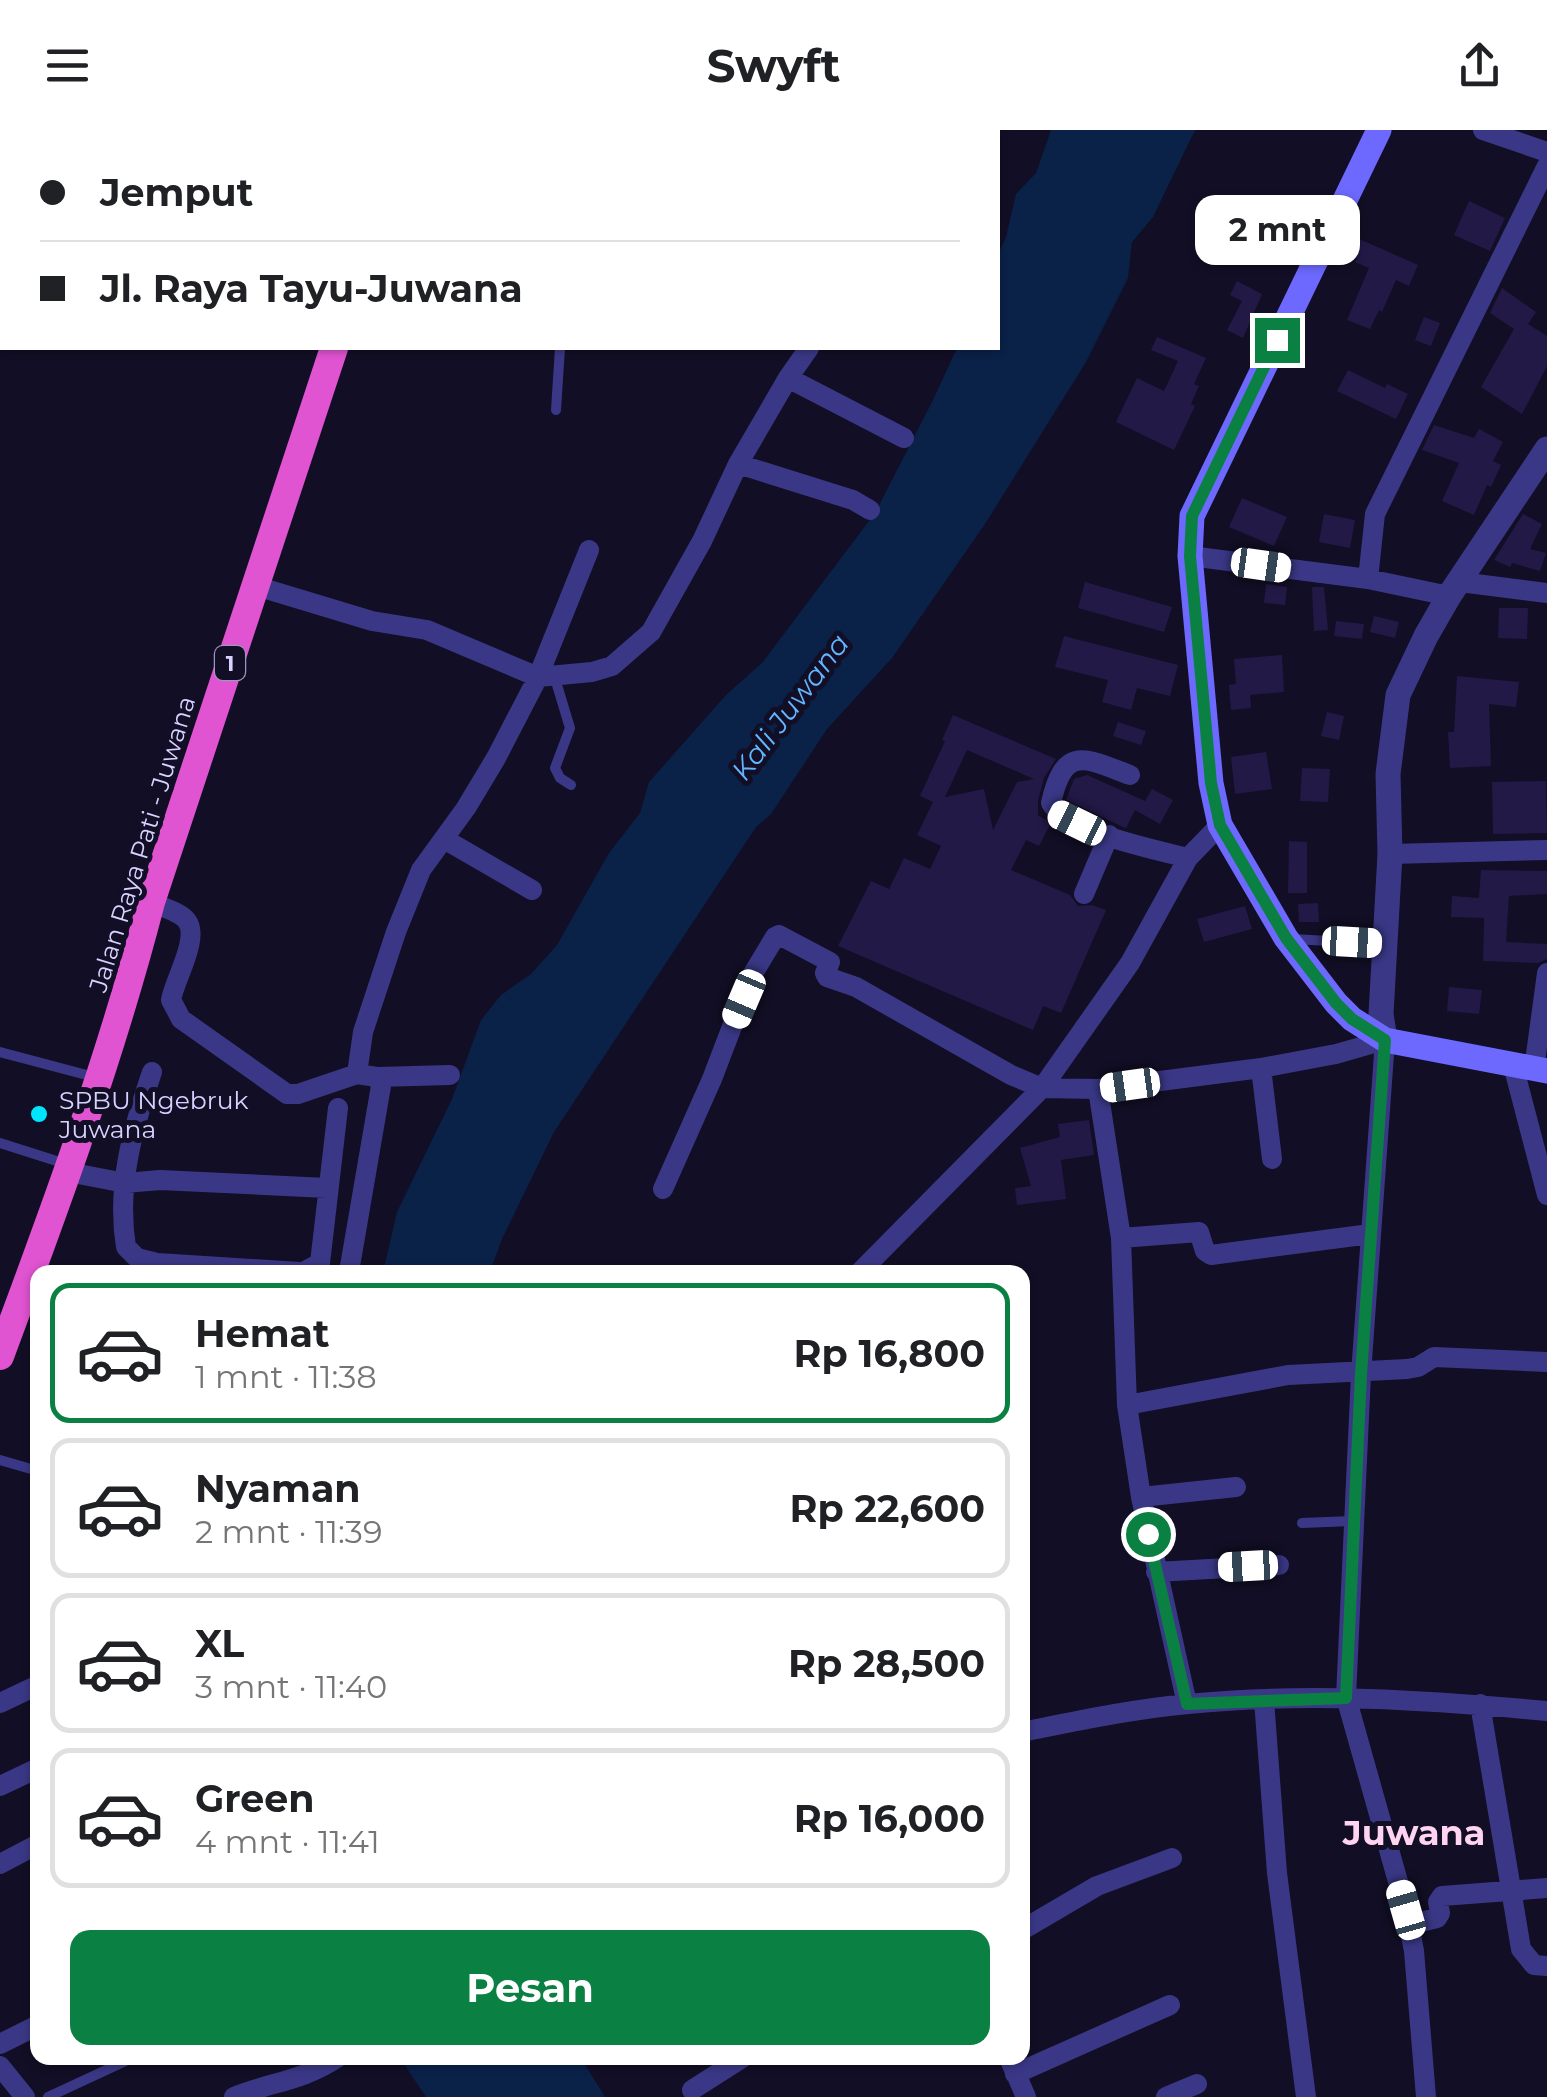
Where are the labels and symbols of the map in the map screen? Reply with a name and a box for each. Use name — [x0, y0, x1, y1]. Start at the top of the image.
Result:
callout: 2 mnt — [1194, 195, 1360, 265]
route end — [1255, 318, 1300, 363]
car — [1229, 546, 1293, 584]
water label: Kali Juwana — [724, 627, 856, 787]
road number: 1 — [215, 646, 245, 680]
street label: Jalan Raya Pati - Juwana — [82, 692, 201, 997]
car — [1043, 796, 1111, 850]
car — [1321, 925, 1383, 959]
car — [718, 966, 770, 1032]
car — [1098, 1066, 1162, 1104]
place label: SPBU Ngebruk Juwana — [58, 1085, 249, 1144]
marker: SPBU Ngebruk Juwana — [28, 1103, 50, 1125]
route start — [1126, 1512, 1171, 1557]
car — [1217, 1549, 1279, 1583]
district label: Juwana — [1342, 1811, 1485, 1854]
car — [1383, 1877, 1429, 1943]

